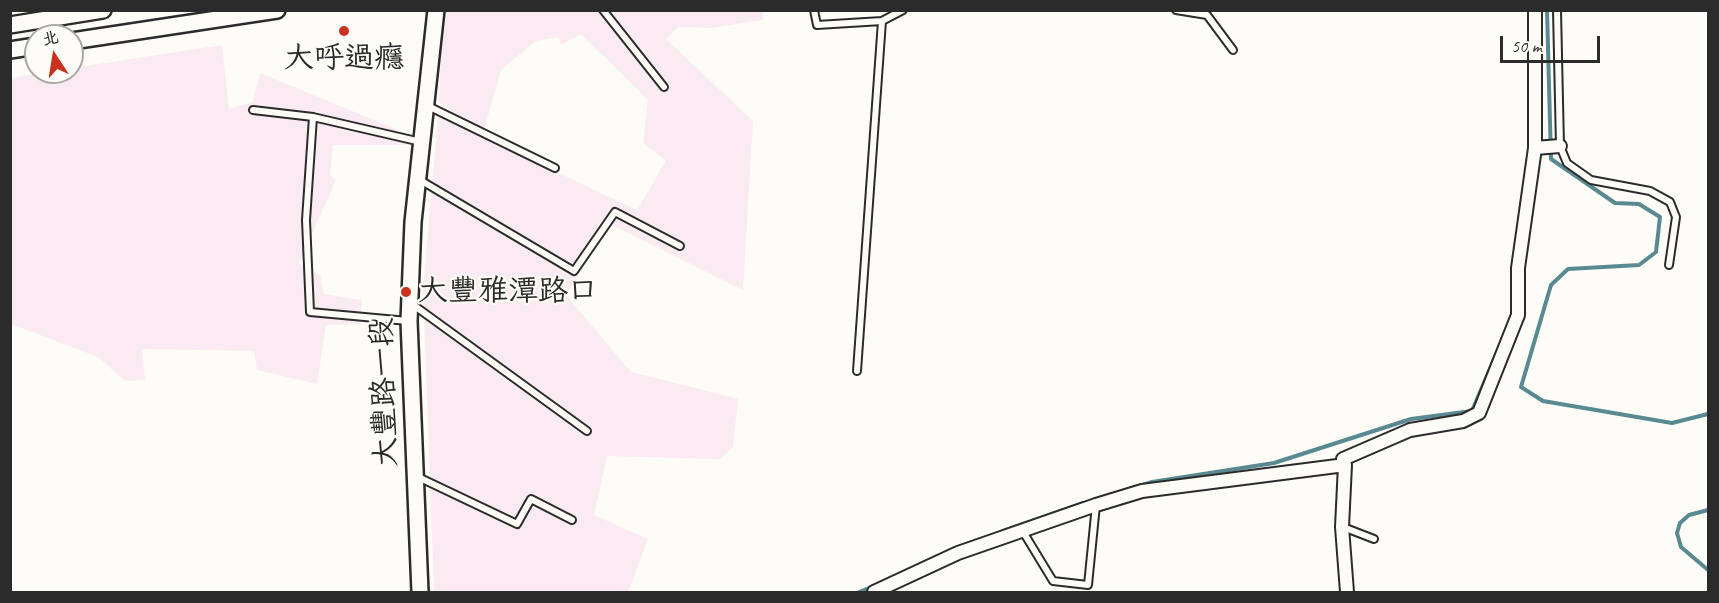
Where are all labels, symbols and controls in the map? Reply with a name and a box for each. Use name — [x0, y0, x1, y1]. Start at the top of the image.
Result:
north arrow — [24, 24, 84, 84]
marker: 大呼過癮 — [337, 24, 351, 38]
scale bar — [1503, 24, 1604, 62]
text: 北 — [41, 27, 61, 50]
text: 50 m — [1511, 35, 1542, 57]
place label: 大呼過癮 — [284, 41, 404, 77]
place label: 大豐雅潭路口 — [418, 274, 598, 310]
marker: 大豐雅潭路口 — [399, 285, 413, 299]
street label: 大豐路一段 — [364, 316, 406, 468]

